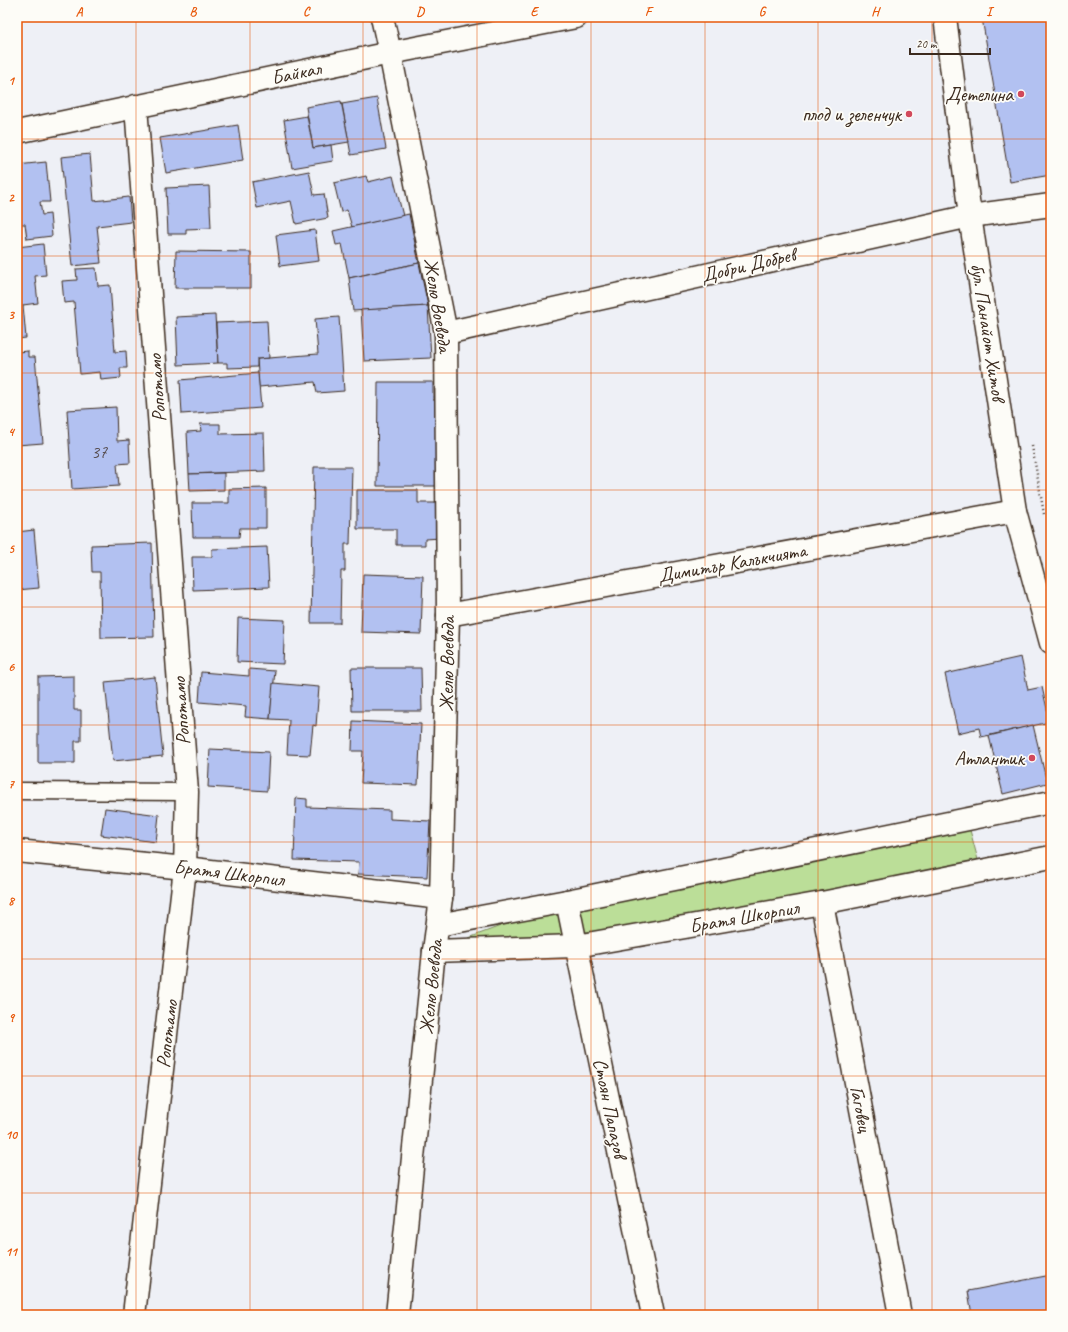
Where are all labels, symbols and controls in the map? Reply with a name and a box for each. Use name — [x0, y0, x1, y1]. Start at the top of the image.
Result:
text: A — [76, 4, 84, 20]
text: B — [190, 4, 198, 20]
text: C — [303, 4, 311, 20]
text: D — [416, 4, 425, 20]
text: E — [531, 4, 540, 20]
text: F — [645, 4, 654, 20]
text: G — [759, 4, 767, 20]
text: H — [871, 4, 881, 20]
text: I — [986, 4, 995, 20]
scale bar — [910, 30, 990, 56]
text: 20 m — [916, 36, 938, 52]
street label: Байкал — [269, 55, 325, 90]
text: 1 — [8, 73, 16, 89]
place label: Детелина — [945, 82, 1014, 107]
marker: Детелина — [1016, 89, 1026, 99]
place label: плод и зеленчук — [802, 102, 903, 128]
marker: плод и зеленчук — [904, 109, 914, 119]
text: 2 — [8, 190, 15, 206]
street label: Добри Добрев — [698, 241, 801, 288]
street label: Желю Воевода — [418, 256, 458, 356]
street label: бул. Панайот Хитов — [965, 262, 1012, 406]
text: 3 — [8, 307, 15, 323]
street label: Ропотамо — [142, 352, 172, 423]
text: 4 — [8, 424, 16, 440]
house number: 37 — [91, 441, 108, 463]
street label: Димитър Калъкчията — [656, 537, 810, 588]
text: 5 — [8, 541, 15, 557]
street label: Желю Воевода — [434, 614, 460, 712]
text: 6 — [8, 659, 15, 675]
street label: Ропотамо — [166, 675, 196, 746]
place label: Атлантик — [954, 746, 1026, 771]
marker: Атлантик — [1027, 753, 1037, 763]
text: 7 — [8, 776, 15, 792]
street label: Братя Шкорпил — [173, 854, 287, 892]
text: 8 — [8, 893, 16, 909]
street label: Братя Шкорпил — [687, 895, 802, 939]
street label: Желю Воевода — [414, 936, 449, 1036]
street label: Ропотамо — [150, 998, 184, 1069]
text: 9 — [8, 1010, 15, 1026]
street label: Стоян Папазов — [586, 1056, 633, 1163]
street label: Гаговец — [844, 1084, 878, 1135]
text: 10 — [5, 1127, 18, 1143]
text: 11 — [5, 1244, 19, 1260]

